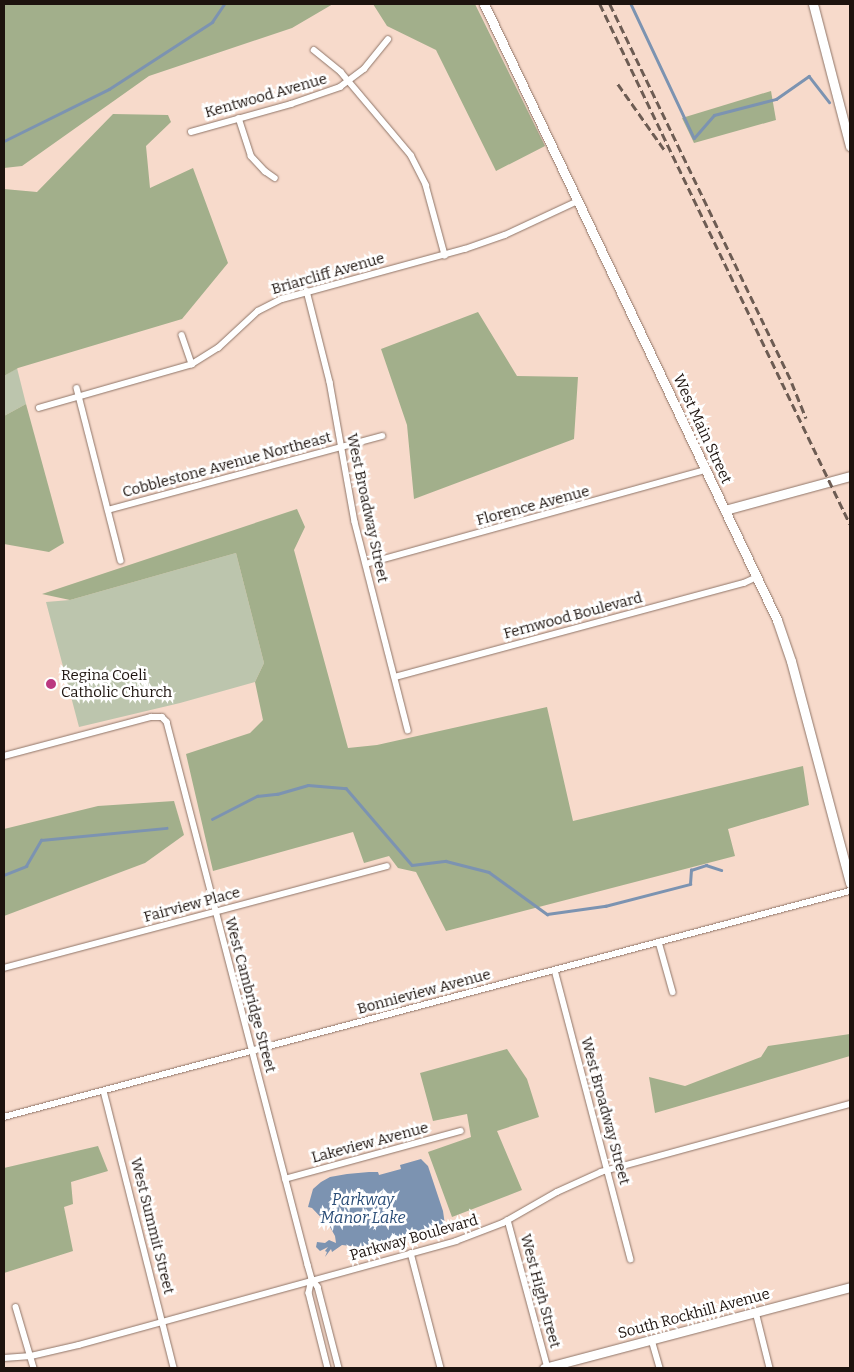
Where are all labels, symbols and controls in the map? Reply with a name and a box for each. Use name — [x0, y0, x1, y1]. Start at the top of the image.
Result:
street label: Kentwood Avenue — [203, 70, 329, 122]
street label: Briarcliff Avenue — [269, 249, 387, 299]
street label: West Main Street — [669, 371, 735, 487]
street label: Cobblestone Avenue Northeast — [120, 428, 334, 502]
street label: West Broadway Street — [342, 432, 392, 584]
street label: Florence Avenue — [474, 482, 592, 530]
street label: Fernwood Boulevard — [502, 589, 644, 643]
place label: Regina Coeli Catholic Church — [61, 666, 172, 701]
marker: Regina Coeli Catholic Church — [45, 678, 57, 690]
street label: Fairview Place — [142, 883, 242, 927]
street label: West Cambridge Street — [221, 915, 279, 1075]
street label: Bonnieview Avenue — [355, 966, 493, 1018]
street label: West Broadway Street — [577, 1035, 633, 1187]
street label: Lakeview Avenue — [310, 1119, 430, 1167]
street label: West Summit Street — [126, 1156, 178, 1296]
water label: Parkway Manor Lake — [320, 1190, 406, 1228]
street label: Parkway Boulevard — [348, 1211, 480, 1265]
street label: West High Street — [516, 1232, 564, 1350]
street label: South Rockhill Avenue — [616, 1285, 772, 1343]

